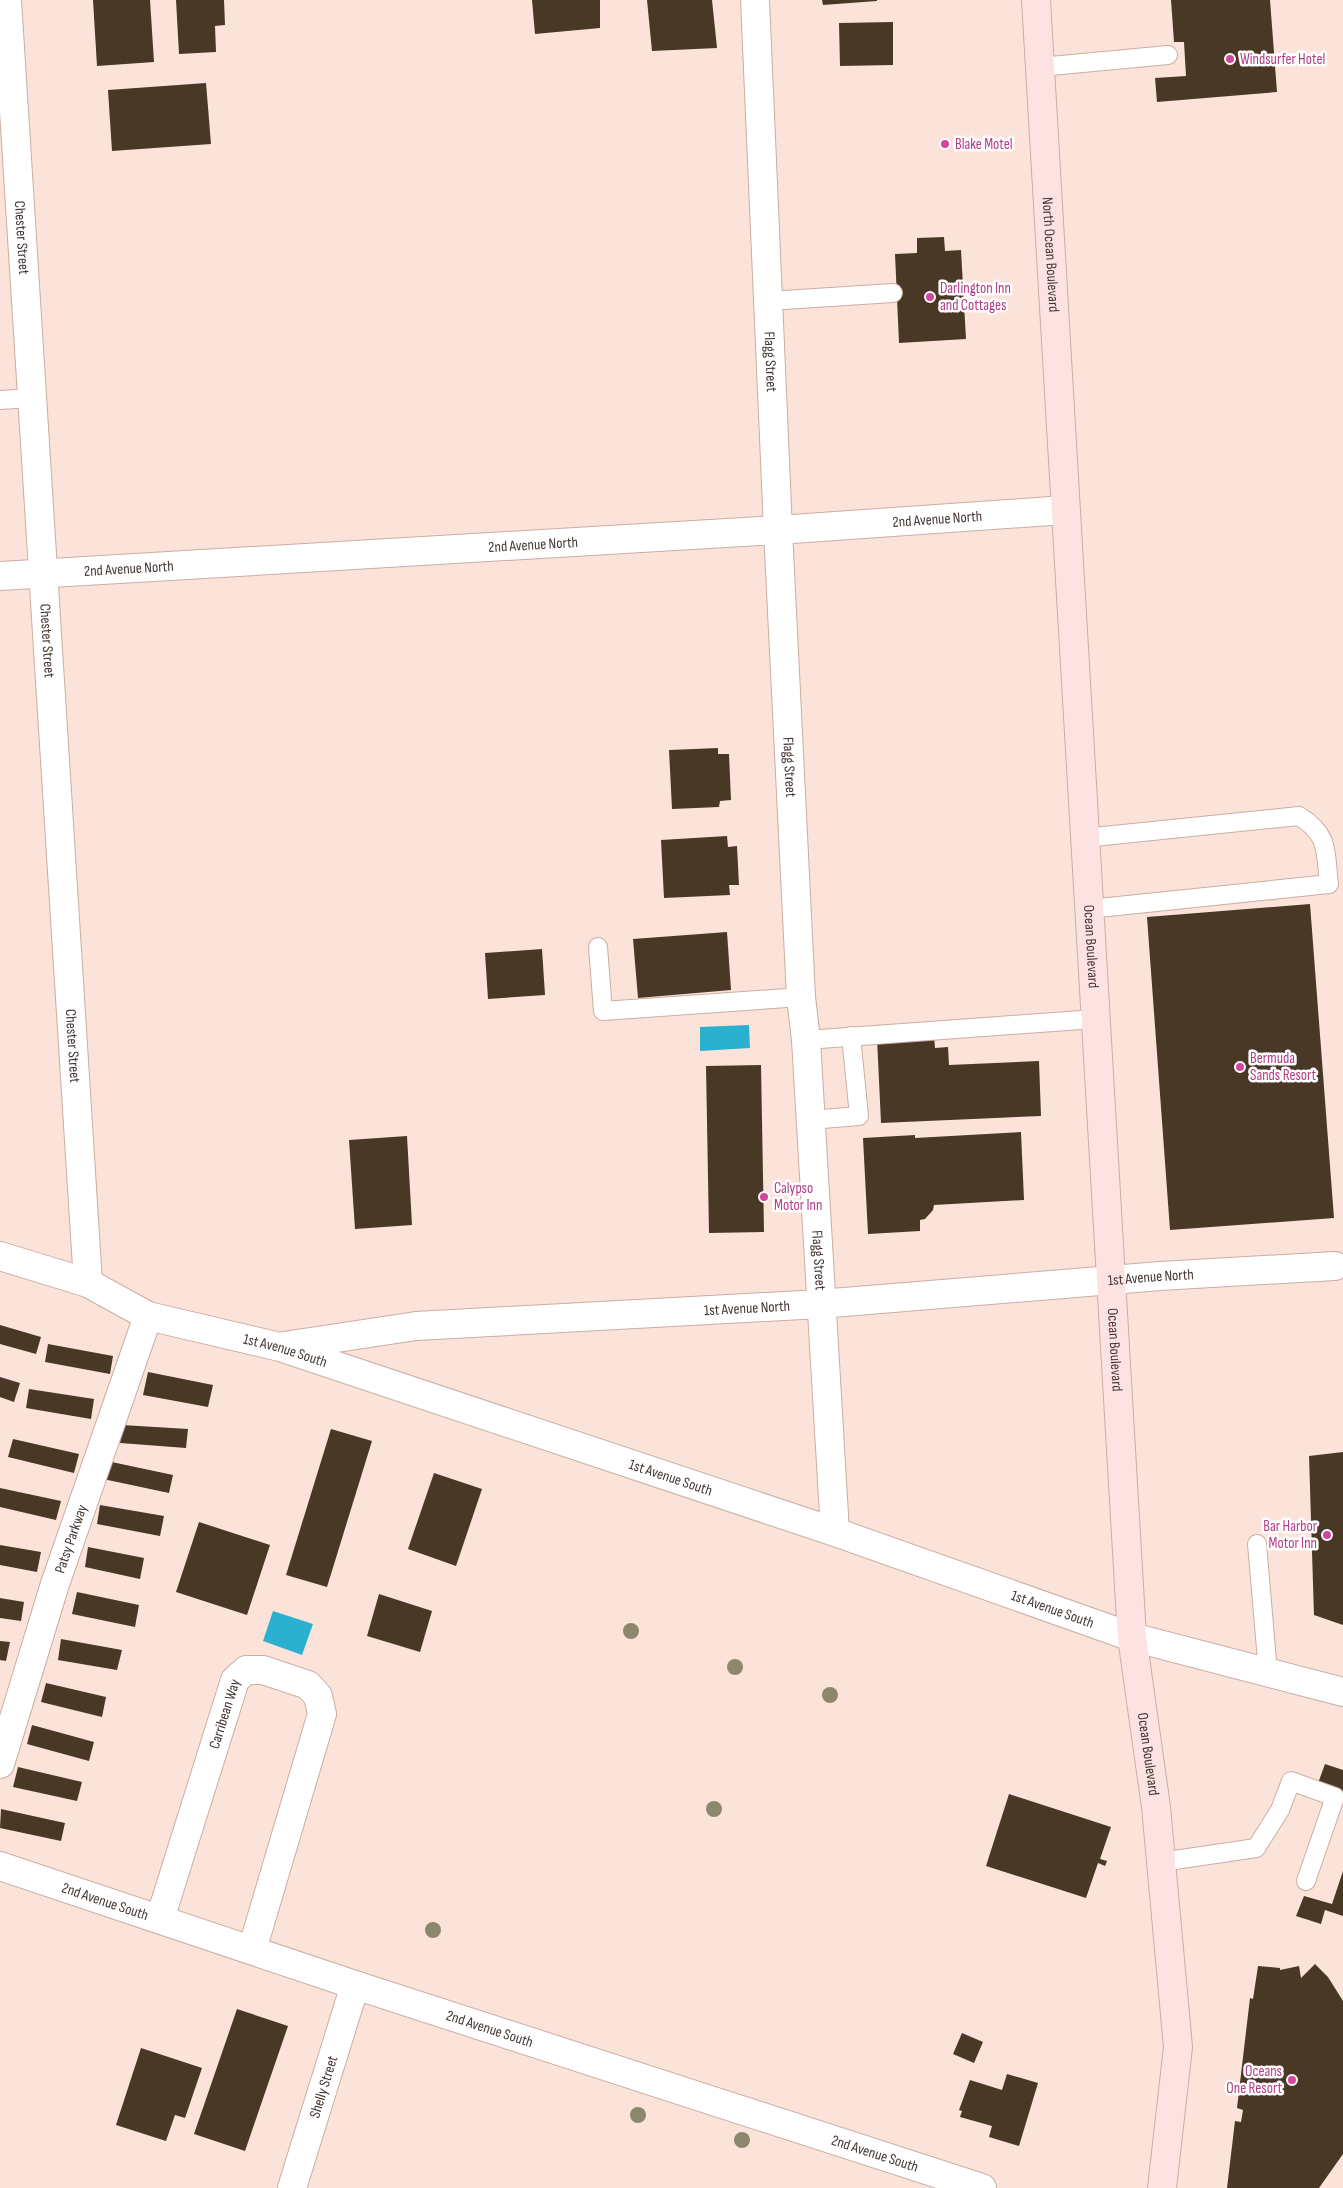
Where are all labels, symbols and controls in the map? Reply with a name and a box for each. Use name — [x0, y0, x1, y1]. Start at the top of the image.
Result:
place label: Windsurfer Hotel — [1240, 50, 1325, 69]
marker: Windsurfer Hotel — [1224, 53, 1236, 65]
place label: Blake Motel — [955, 135, 1013, 154]
marker: Blake Motel — [939, 138, 951, 150]
street label: North Ocean Boulevard — [1038, 196, 1063, 313]
street label: Chester Street — [10, 200, 33, 276]
place label: Darlington Inn and Cottages — [940, 279, 1011, 315]
marker: Darlington Inn and Cottages — [924, 291, 936, 303]
street label: Flagg Street — [759, 331, 781, 393]
street label: 2nd Avenue North — [892, 507, 983, 532]
street label: 2nd Avenue North — [488, 533, 578, 557]
street label: 2nd Avenue North — [83, 557, 174, 581]
street label: Chester Street — [35, 603, 59, 679]
street label: Flagg Street — [778, 737, 800, 798]
street label: Ocean Boulevard — [1079, 904, 1103, 989]
street label: Chester Street — [61, 1008, 84, 1084]
place label: Bermuda Sands Resort — [1250, 1049, 1317, 1085]
marker: Bermuda Sands Resort — [1234, 1061, 1246, 1073]
place label: Calypso Motor Inn — [774, 1179, 822, 1215]
marker: Calypso Motor Inn — [758, 1191, 770, 1203]
street label: Flagg Street — [807, 1230, 830, 1291]
street label: 1st Avenue North — [1107, 1265, 1194, 1290]
street label: 1st Avenue North — [704, 1297, 791, 1320]
street label: Ocean Boulevard — [1103, 1307, 1127, 1392]
street label: 1st Avenue South — [241, 1330, 330, 1372]
street label: 1st Avenue South — [626, 1455, 715, 1500]
street label: Patsy Parkway — [50, 1502, 92, 1576]
place label: Bar Harbor Motor Inn — [1263, 1517, 1318, 1553]
marker: Bar Harbor Motor Inn — [1321, 1529, 1333, 1541]
street label: 1st Avenue South — [1008, 1586, 1097, 1633]
street label: Carribean Way — [205, 1677, 245, 1751]
street label: Ocean Boulevard — [1133, 1711, 1163, 1797]
street label: 2nd Avenue South — [59, 1878, 151, 1925]
street label: 2nd Avenue South — [444, 2006, 535, 2052]
street label: Shelly Street — [305, 2053, 343, 2120]
place label: Oceans One Resort — [1226, 2062, 1282, 2098]
marker: Oceans One Resort — [1286, 2074, 1298, 2086]
street label: 2nd Avenue South — [829, 2131, 921, 2177]

